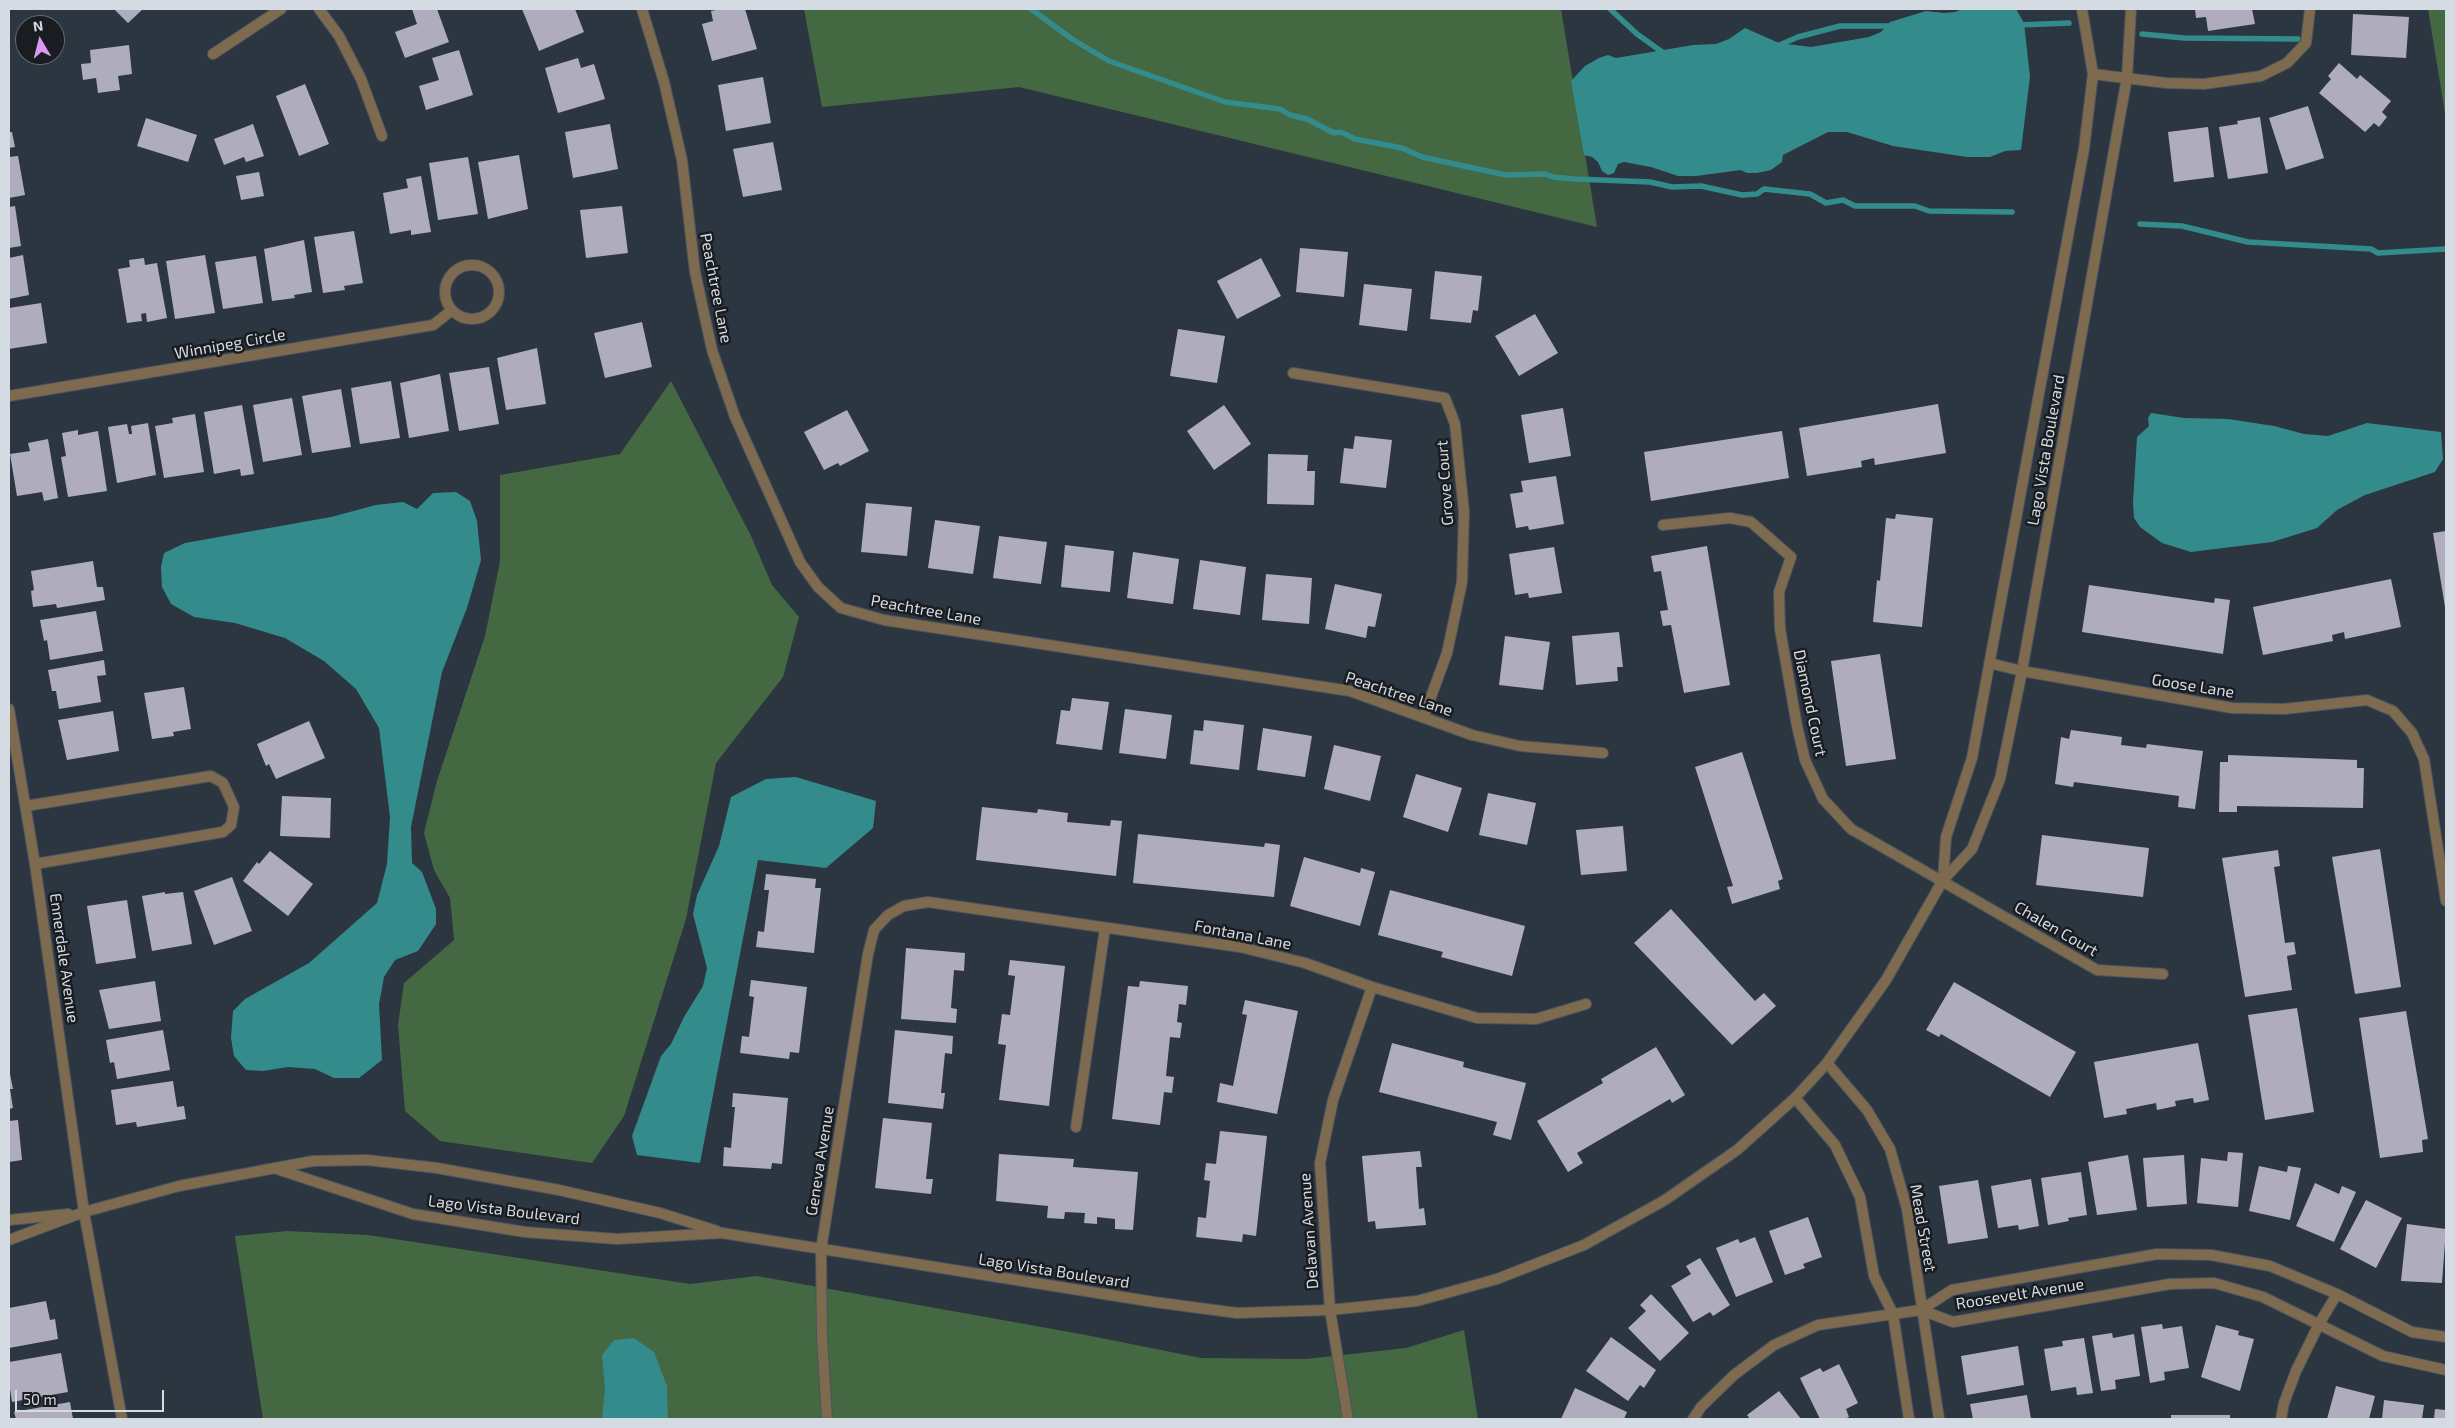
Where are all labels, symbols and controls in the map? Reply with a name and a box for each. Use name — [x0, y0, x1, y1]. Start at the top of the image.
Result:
north arrow — [15, 15, 65, 65]
text: N — [32, 17, 44, 35]
street label: Peachtree Lane — [696, 231, 736, 345]
street label: Winnipeg Circle — [173, 325, 287, 363]
street label: Lago Vista Boulevard — [2023, 373, 2069, 527]
street label: Grove Court — [1432, 440, 1458, 526]
street label: Peachtree Lane — [869, 591, 983, 629]
street label: Diamond Court — [1789, 648, 1831, 758]
street label: Peachtree Lane — [1343, 668, 1455, 720]
street label: Goose Lane — [2150, 670, 2236, 702]
street label: Ennerdale Avenue — [45, 892, 83, 1024]
street label: Chalen Court — [2011, 897, 2101, 961]
street label: Fontana Lane — [1193, 916, 1293, 954]
street label: Geneva Avenue — [802, 1105, 838, 1217]
street label: Delavan Avenue — [1295, 1172, 1323, 1290]
street label: Mead Street — [1906, 1183, 1940, 1273]
street label: Lago Vista Boulevard — [427, 1191, 581, 1229]
street label: Lago Vista Boulevard — [977, 1250, 1131, 1292]
street label: Roosevelt Avenue — [1955, 1274, 2085, 1314]
scale bar — [18, 1380, 166, 1412]
text: 50 m — [23, 1390, 57, 1408]

